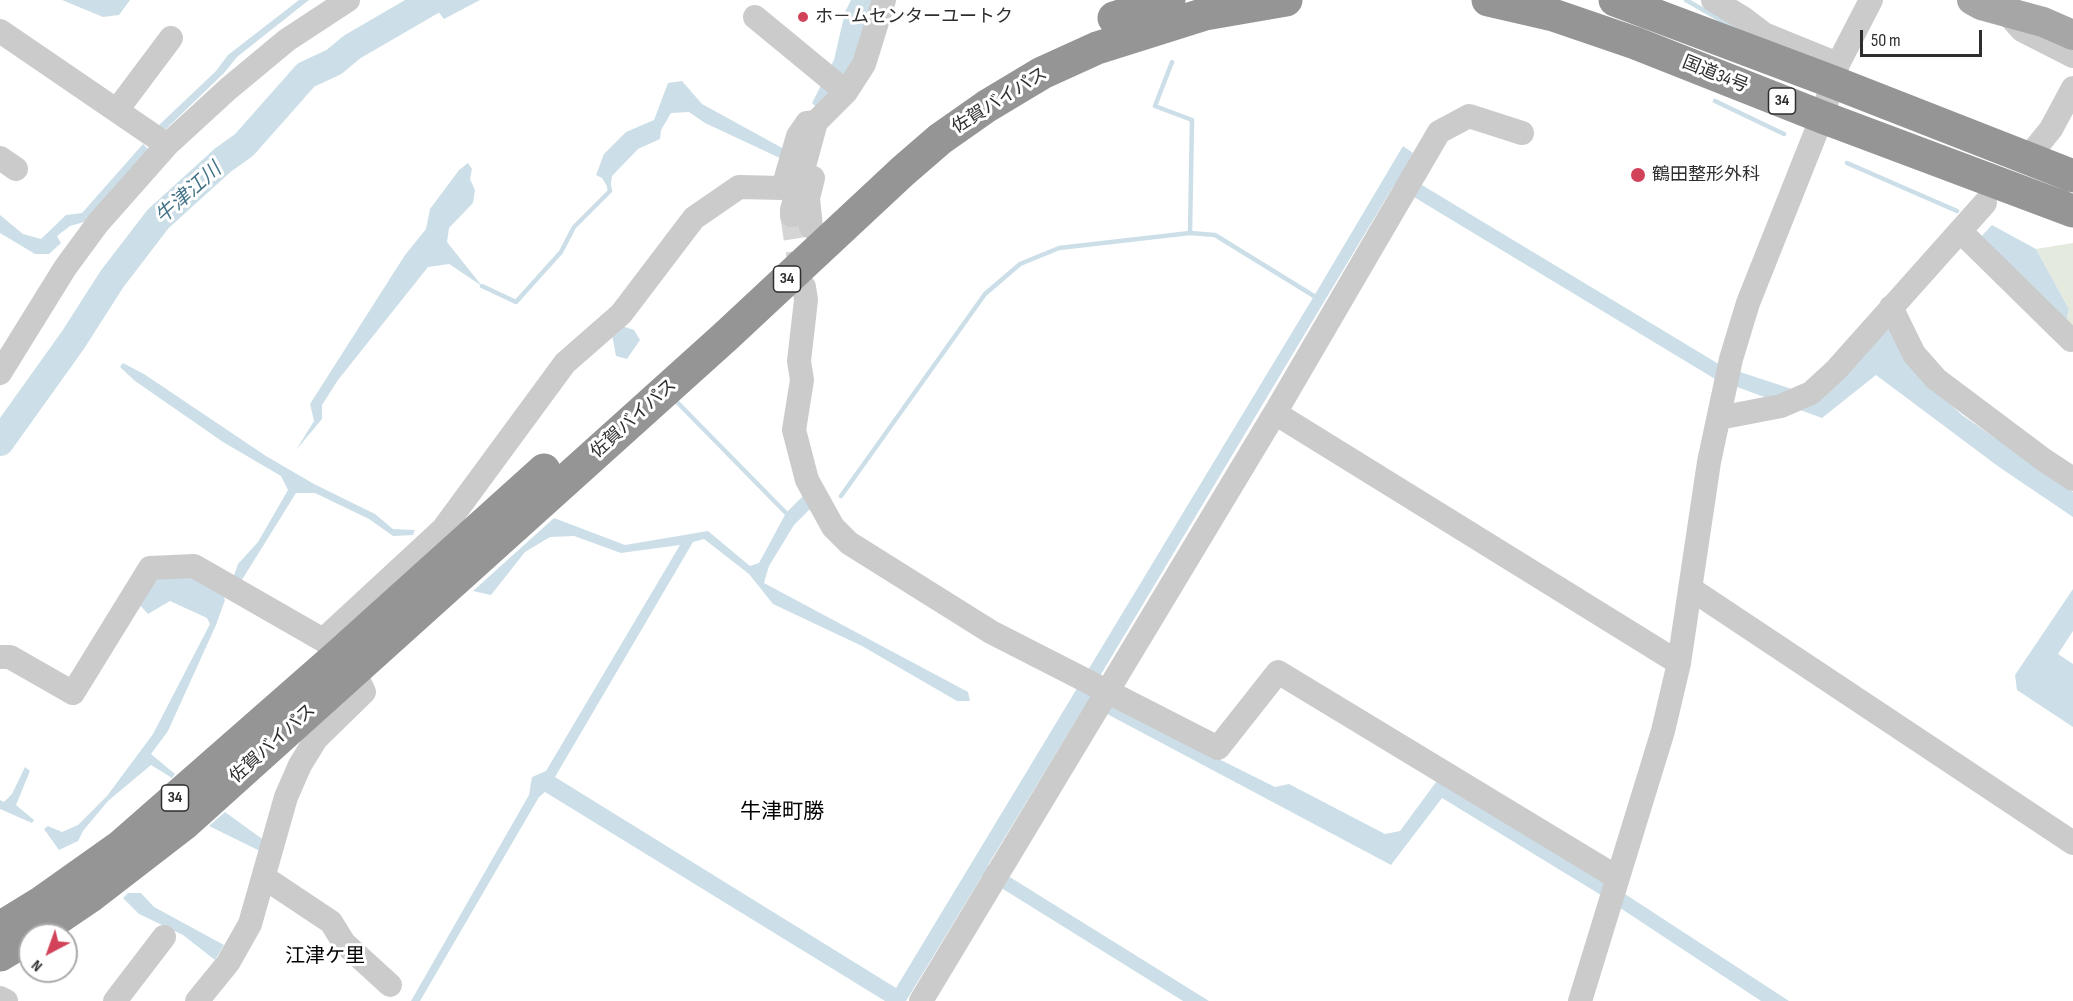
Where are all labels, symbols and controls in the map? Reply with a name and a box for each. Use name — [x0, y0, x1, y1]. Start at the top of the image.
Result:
place label: ホ－ムセンターユートク — [815, 6, 1013, 28]
marker: ホ－ムセンターユートク — [796, 10, 810, 24]
scale bar — [1863, 18, 1984, 56]
text: 50 m — [1871, 30, 1901, 51]
street label: 国道34号 — [1679, 52, 1751, 98]
street label: 佐賀バイパス — [948, 63, 1052, 139]
road number: 34 — [1768, 88, 1796, 114]
water label: 牛津江川 — [151, 158, 227, 230]
place label: 鶴田整形外科 — [1652, 164, 1760, 186]
marker: 鶴田整形外科 — [1629, 166, 1647, 184]
road number: 34 — [774, 266, 800, 292]
street label: 佐賀バイパス — [587, 375, 681, 463]
street label: 佐賀バイパス — [226, 700, 320, 788]
road number: 34 — [162, 785, 188, 811]
district label: 牛津町勝 — [740, 800, 824, 826]
north arrow — [18, 923, 78, 983]
district label: 江津ケ里 — [285, 945, 365, 969]
text: N — [28, 955, 47, 975]

